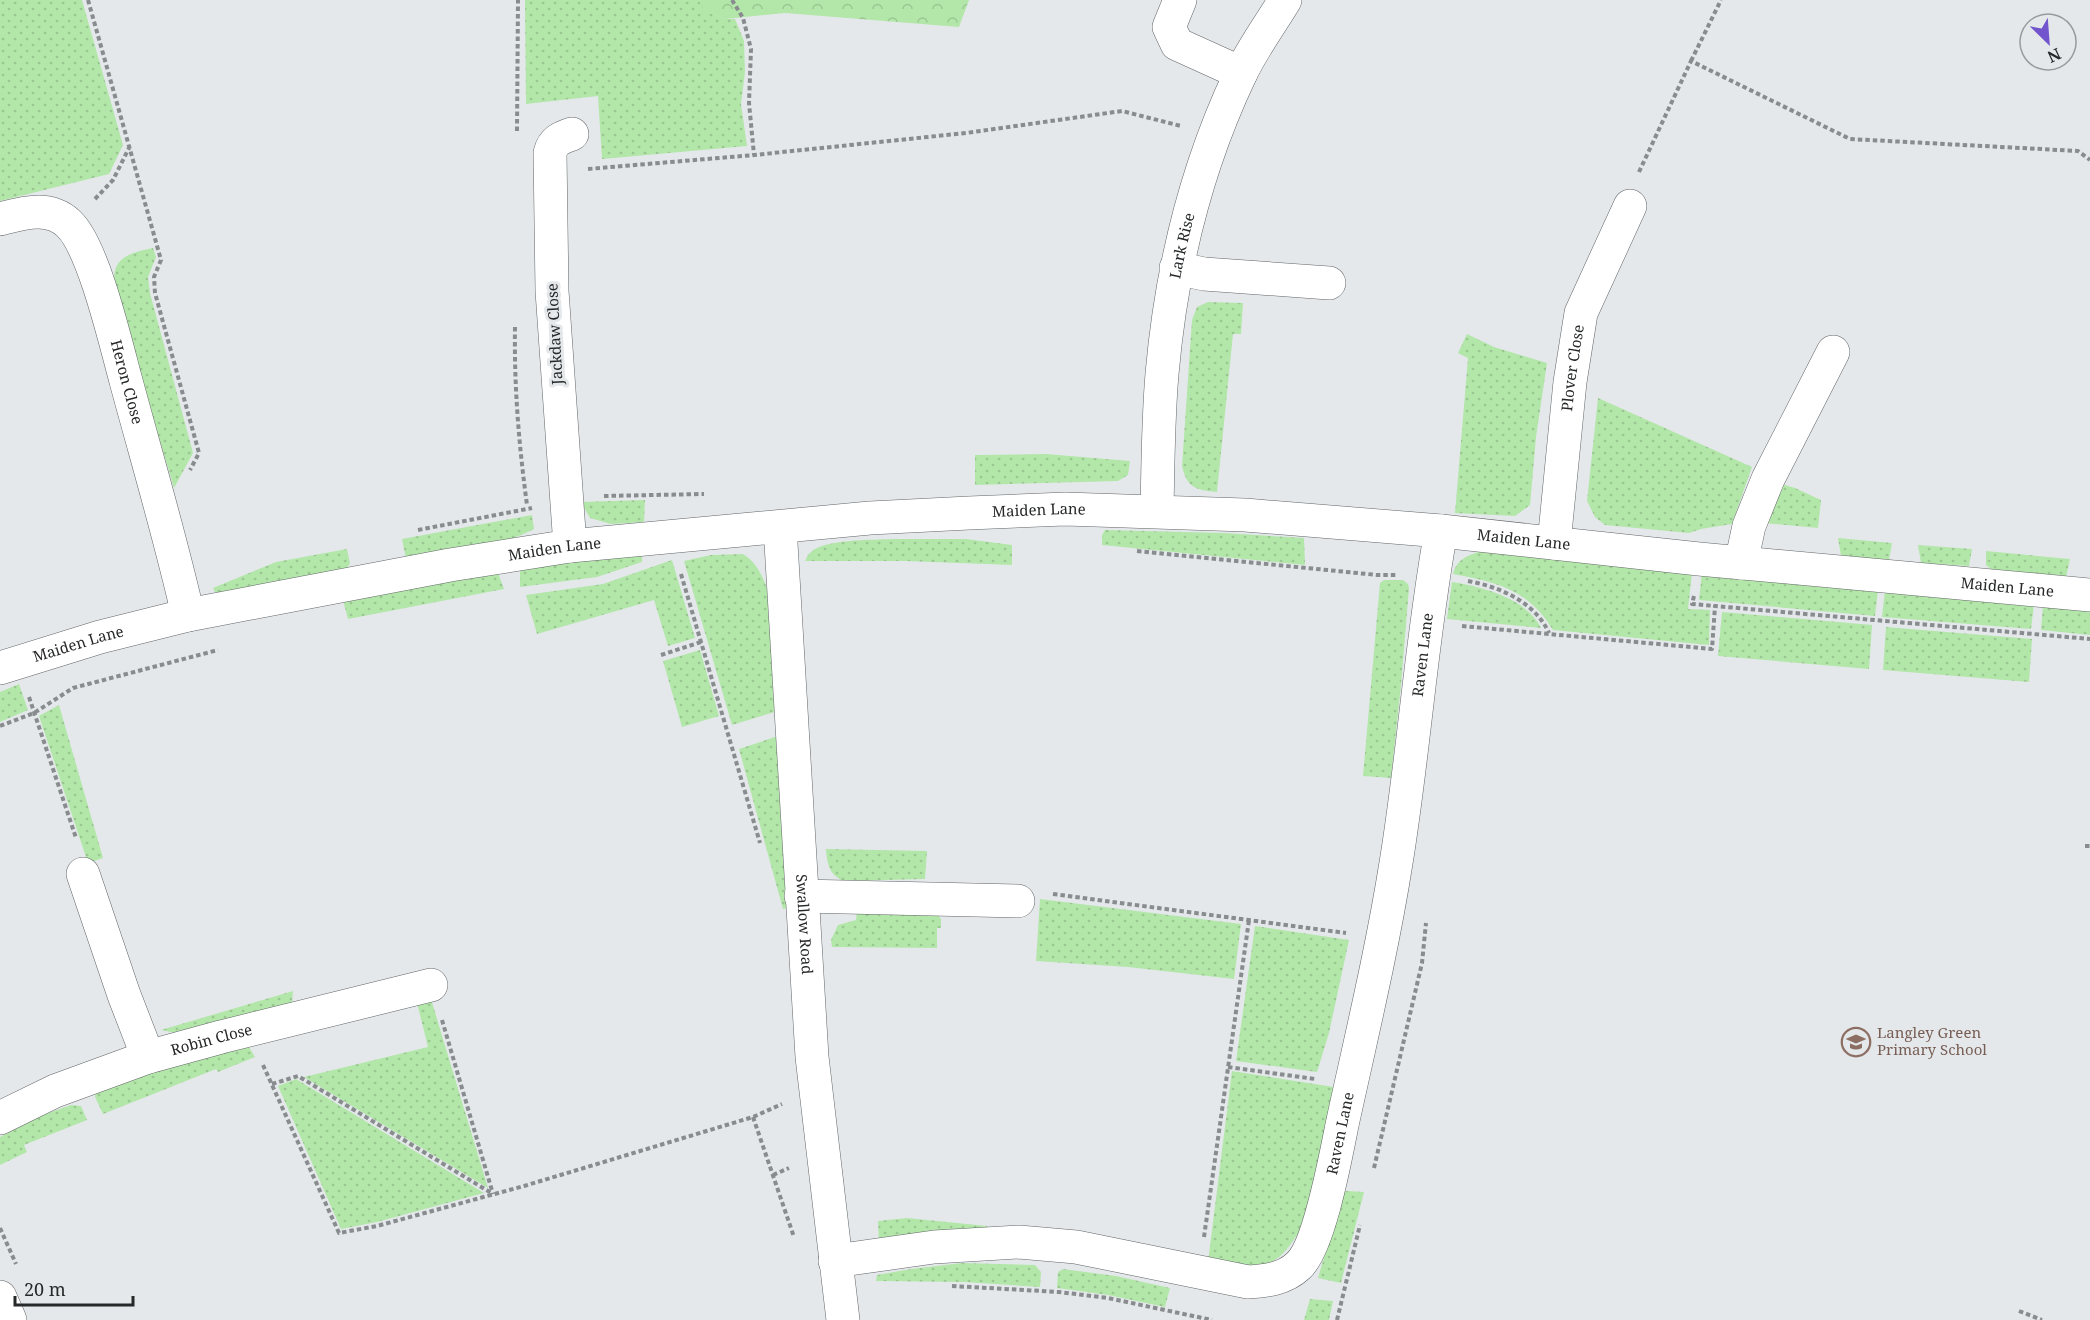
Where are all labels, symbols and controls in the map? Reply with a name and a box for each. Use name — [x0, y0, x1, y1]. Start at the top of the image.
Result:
north arrow — [2018, 12, 2078, 72]
text: N — [2044, 43, 2065, 68]
street label: Lark Rise — [1164, 210, 1199, 280]
street label: Jackdaw Close — [541, 283, 567, 386]
street label: Plover Close — [1556, 323, 1588, 412]
street label: Heron Close — [107, 337, 148, 426]
street label: Maiden Lane — [992, 498, 1086, 521]
street label: Maiden Lane — [1476, 524, 1571, 554]
street label: Maiden Lane — [507, 532, 602, 565]
street label: Maiden Lane — [1960, 572, 2055, 601]
street label: Raven Lane — [1407, 612, 1437, 698]
street label: Maiden Lane — [30, 620, 126, 666]
street label: Swallow Road — [792, 874, 818, 975]
street label: Robin Close — [168, 1019, 254, 1059]
place label: Langley Green Primary School — [1877, 1022, 1987, 1059]
school or university icon: Langley Green Primary School — [1840, 1026, 1872, 1058]
street label: Raven Lane — [1321, 1090, 1358, 1176]
scale bar — [15, 1269, 134, 1307]
text: 20 m — [24, 1277, 66, 1301]

